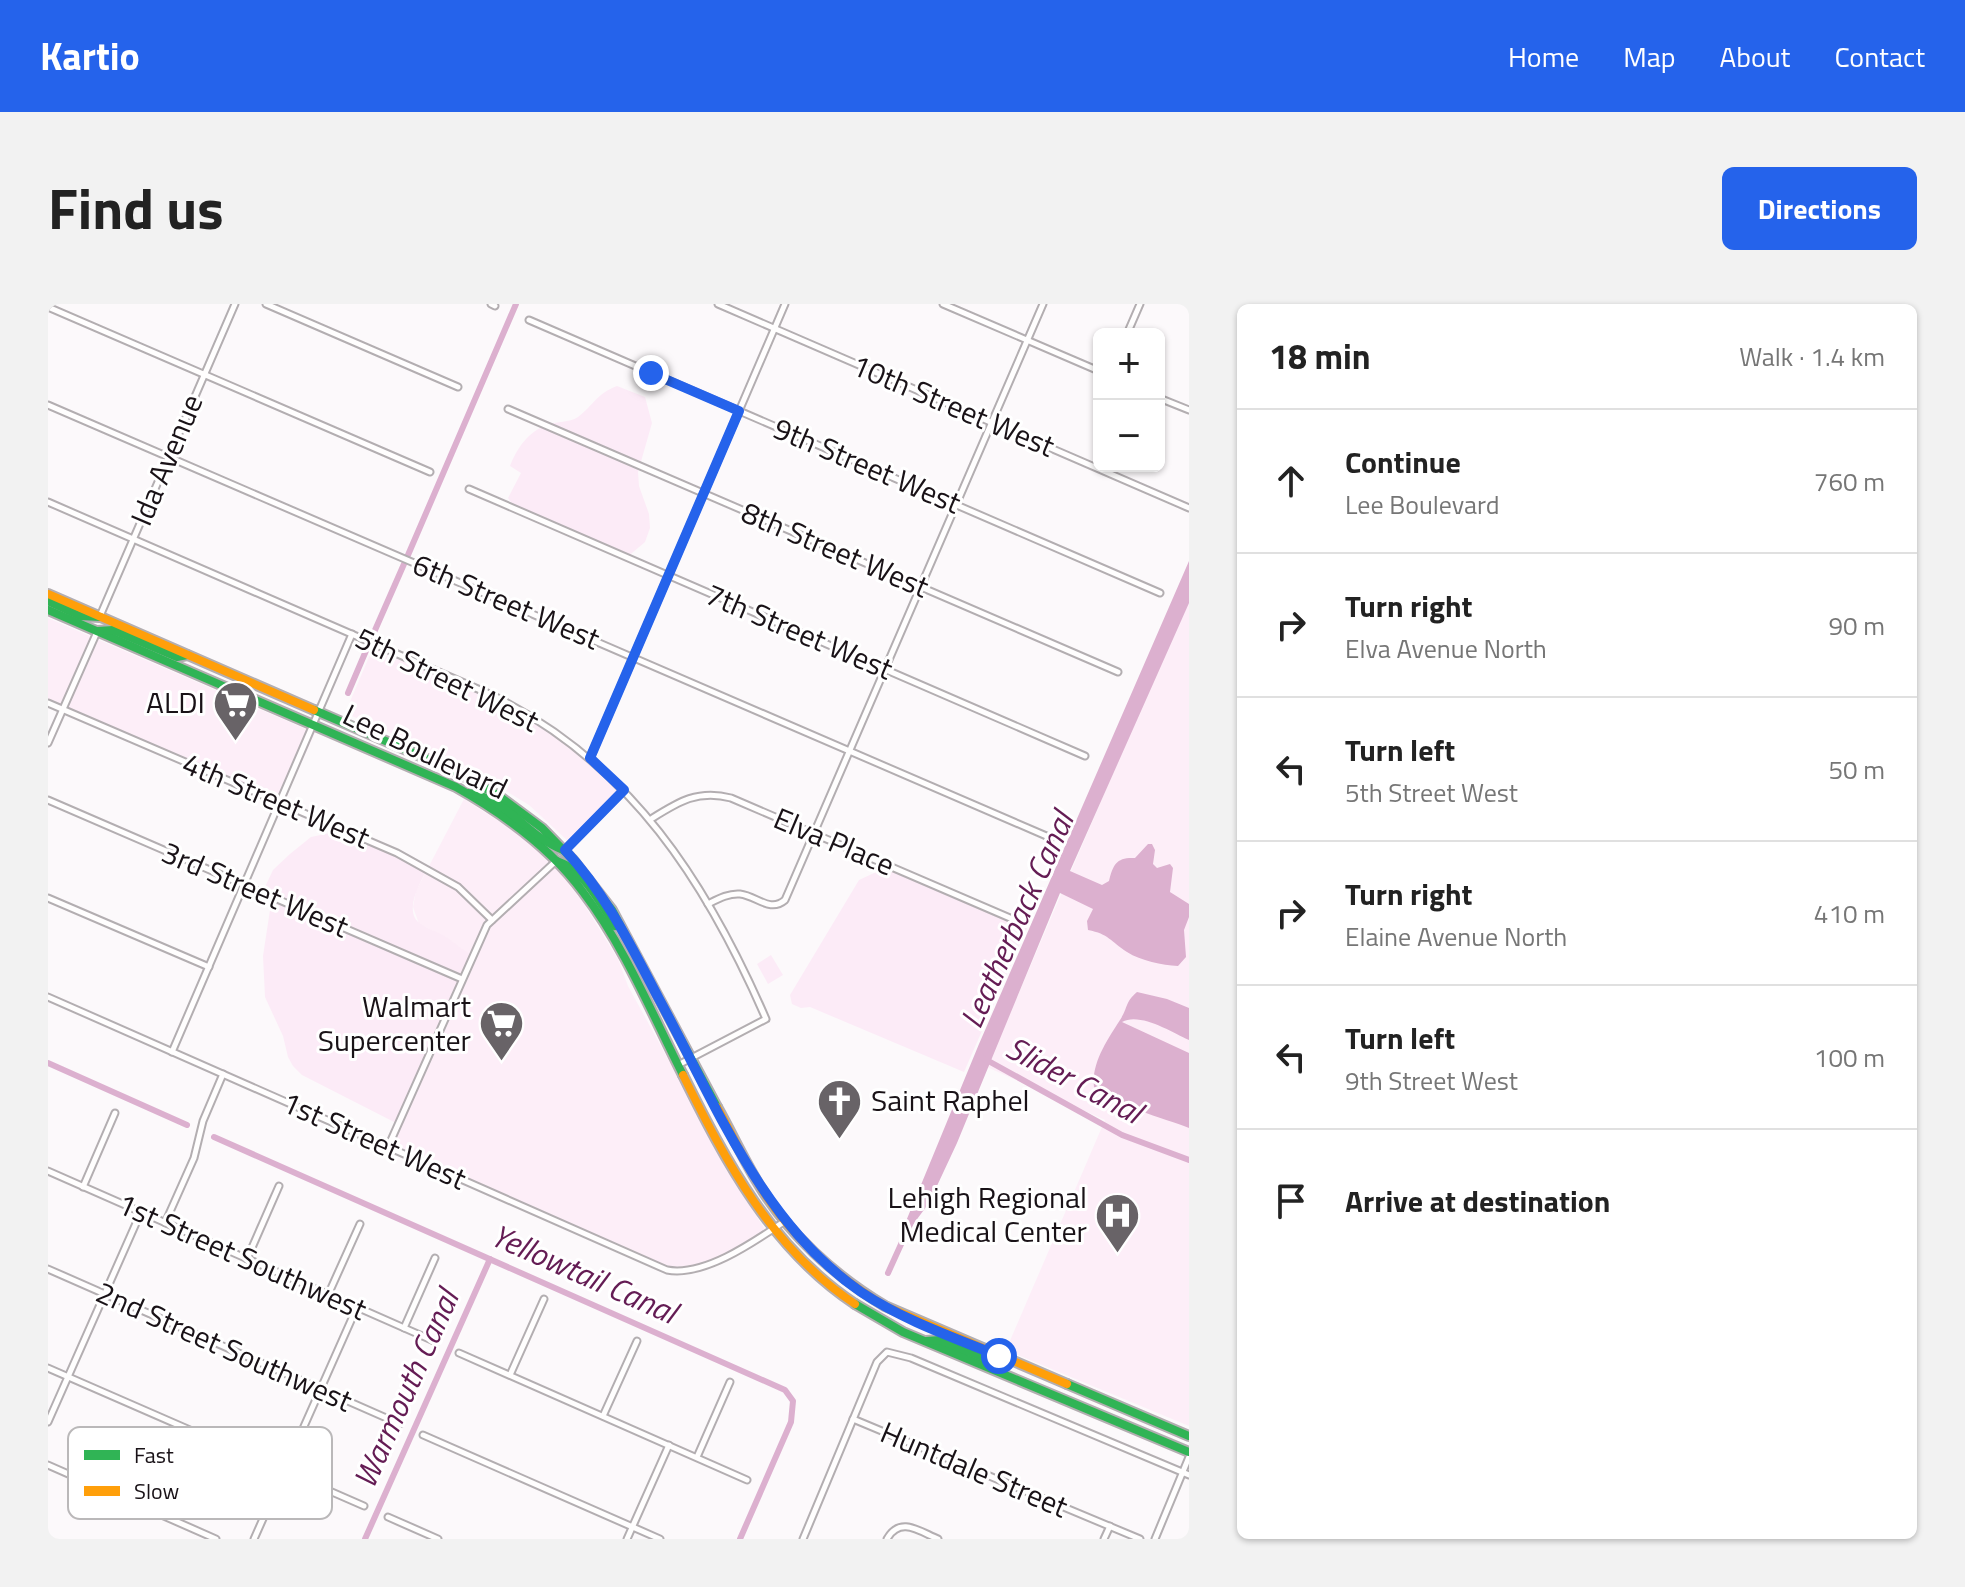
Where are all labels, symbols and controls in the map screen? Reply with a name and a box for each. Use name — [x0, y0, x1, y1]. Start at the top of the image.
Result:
text: Kartio — [40, 27, 140, 85]
text: Home — [1508, 35, 1579, 78]
text: Map — [1623, 35, 1676, 78]
text: About — [1720, 35, 1790, 78]
text: Contact — [1834, 35, 1925, 78]
text: Find us — [48, 166, 224, 251]
button: Directions — [1722, 167, 1917, 250]
map controls — [1093, 328, 1165, 472]
button: + — [1093, 328, 1165, 400]
text: 18 min — [1269, 330, 1371, 382]
text: Walk · 1.4 km — [1739, 337, 1885, 376]
street label: 10th Street West — [845, 342, 1062, 469]
route end — [633, 355, 669, 391]
street label: Ida Avenue — [118, 387, 214, 532]
button: − — [1093, 400, 1165, 472]
street label: 9th Street West — [767, 405, 969, 525]
text: Continue — [1345, 439, 1461, 485]
icon: ahead — [1269, 459, 1313, 503]
text: 760 m — [1814, 462, 1885, 501]
text: Lee Boulevard — [1345, 485, 1500, 524]
street label: 8th Street West — [735, 489, 937, 609]
street label: 6th Street West — [406, 541, 608, 661]
street label: 7th Street West — [699, 571, 901, 691]
text: Turn right — [1345, 583, 1473, 629]
icon: right — [1269, 603, 1313, 647]
text: 90 m — [1828, 606, 1885, 645]
street label: 5th Street West — [348, 615, 548, 744]
text: Elva Avenue North — [1345, 629, 1547, 668]
place label: ALDI — [146, 679, 205, 725]
supermarket icon: ALDI — [212, 679, 260, 742]
street label: Lee Boulevard — [335, 691, 516, 811]
text: Turn left — [1345, 727, 1455, 773]
street label: 4th Street West — [176, 740, 378, 860]
icon: left — [1269, 747, 1313, 791]
text: 50 m — [1828, 750, 1885, 789]
text: 5th Street West — [1345, 773, 1518, 812]
street label: Elva Place — [767, 795, 902, 887]
water label: Leatherback Canal — [947, 801, 1086, 1035]
street label: 3rd Street West — [155, 829, 356, 949]
text: Turn right — [1345, 871, 1473, 917]
icon: right — [1269, 891, 1313, 935]
text: 410 m — [1814, 894, 1885, 933]
text: Elaine Avenue North — [1345, 917, 1567, 956]
place label: Walmart Supercenter — [318, 983, 471, 1063]
supermarket icon: Walmart Supercenter — [478, 1000, 526, 1063]
text: Turn left — [1345, 1015, 1455, 1061]
water label: Slider Canal — [998, 1023, 1154, 1137]
icon: left — [1269, 1035, 1313, 1079]
text: 100 m — [1814, 1038, 1885, 1077]
text: 9th Street West — [1345, 1061, 1518, 1100]
church icon: Saint Raphel — [816, 1077, 864, 1140]
place label: Saint Raphel — [871, 1077, 1030, 1123]
street label: 1st Street West — [275, 1079, 474, 1201]
place label: Lehigh Regional Medical Center — [888, 1174, 1087, 1254]
text: Arrive at destination — [1345, 1178, 1610, 1224]
icon: arrive — [1269, 1179, 1313, 1223]
street label: 1st Street Southwest — [110, 1180, 375, 1332]
hospital icon: Lehigh Regional Medical Center — [1094, 1191, 1142, 1254]
water label: Yellowtail Canal — [484, 1211, 688, 1337]
street label: 2nd Street Southwest — [89, 1269, 360, 1423]
water label: Warmouth Canal — [340, 1279, 471, 1495]
route start — [981, 1338, 1017, 1374]
street label: Huntdale Street — [874, 1409, 1076, 1529]
legend — [68, 1427, 332, 1519]
text: Fast — [134, 1438, 174, 1472]
text: Slow — [134, 1474, 180, 1508]

